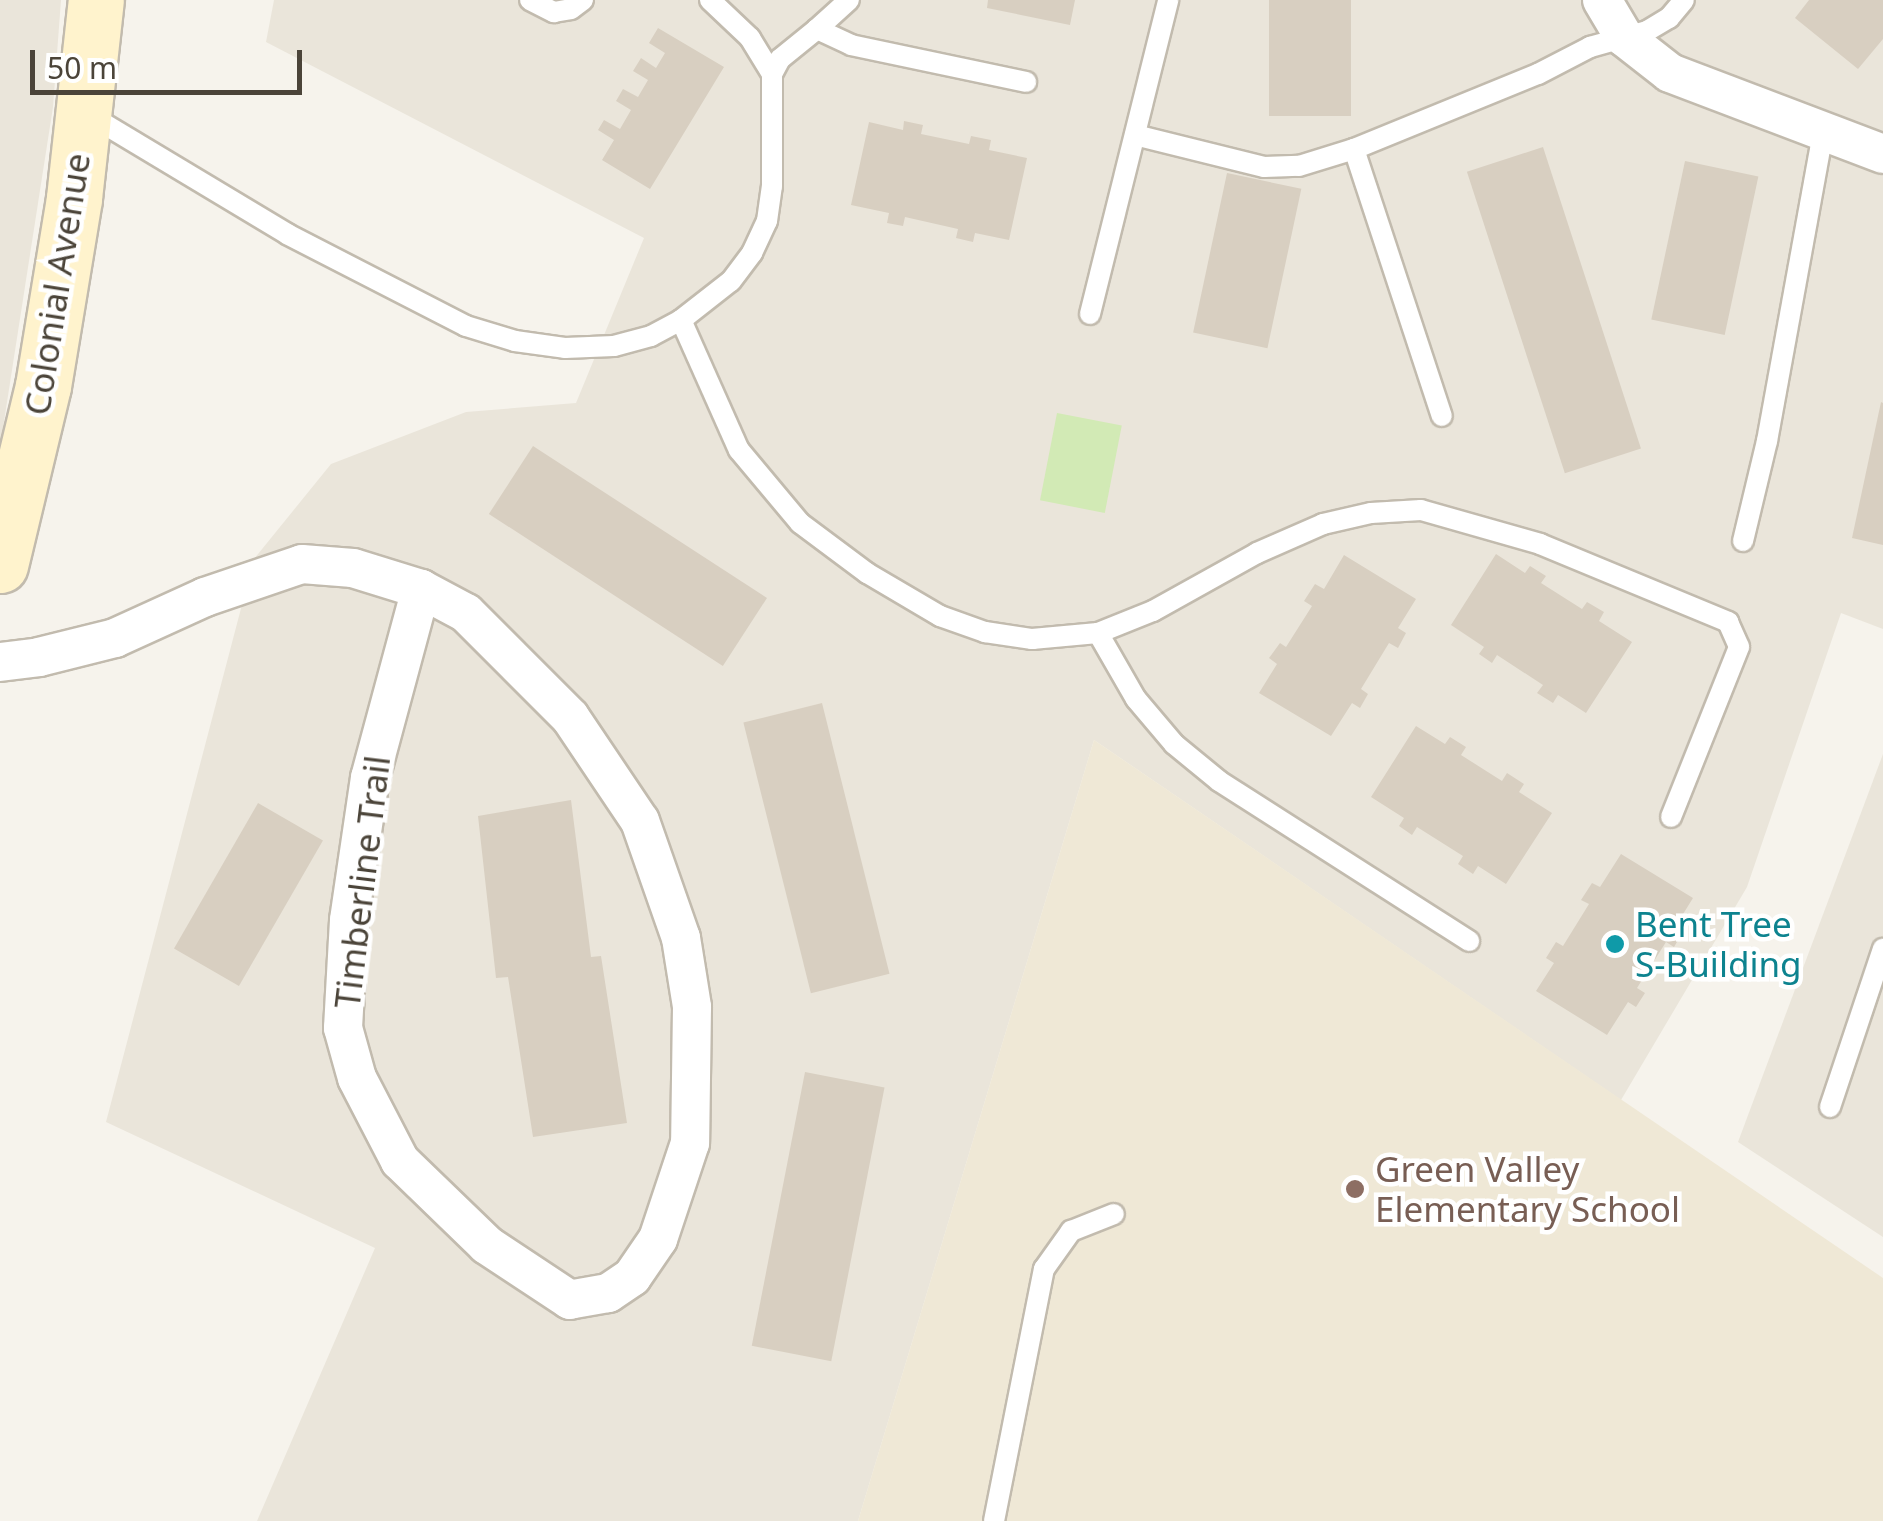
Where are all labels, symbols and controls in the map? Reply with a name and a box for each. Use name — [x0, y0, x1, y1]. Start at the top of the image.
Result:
scale bar — [35, 30, 308, 92]
text: 50 m — [47, 47, 117, 88]
street label: Colonial Avenue — [16, 150, 98, 418]
street label: Timberline Trail — [326, 753, 398, 1011]
place label: Bent Tree S-Building — [1635, 903, 1802, 985]
marker: Bent Tree S-Building — [1604, 933, 1626, 955]
place label: Green Valley Elementary School — [1375, 1148, 1680, 1230]
marker: Green Valley Elementary School — [1344, 1178, 1366, 1200]

